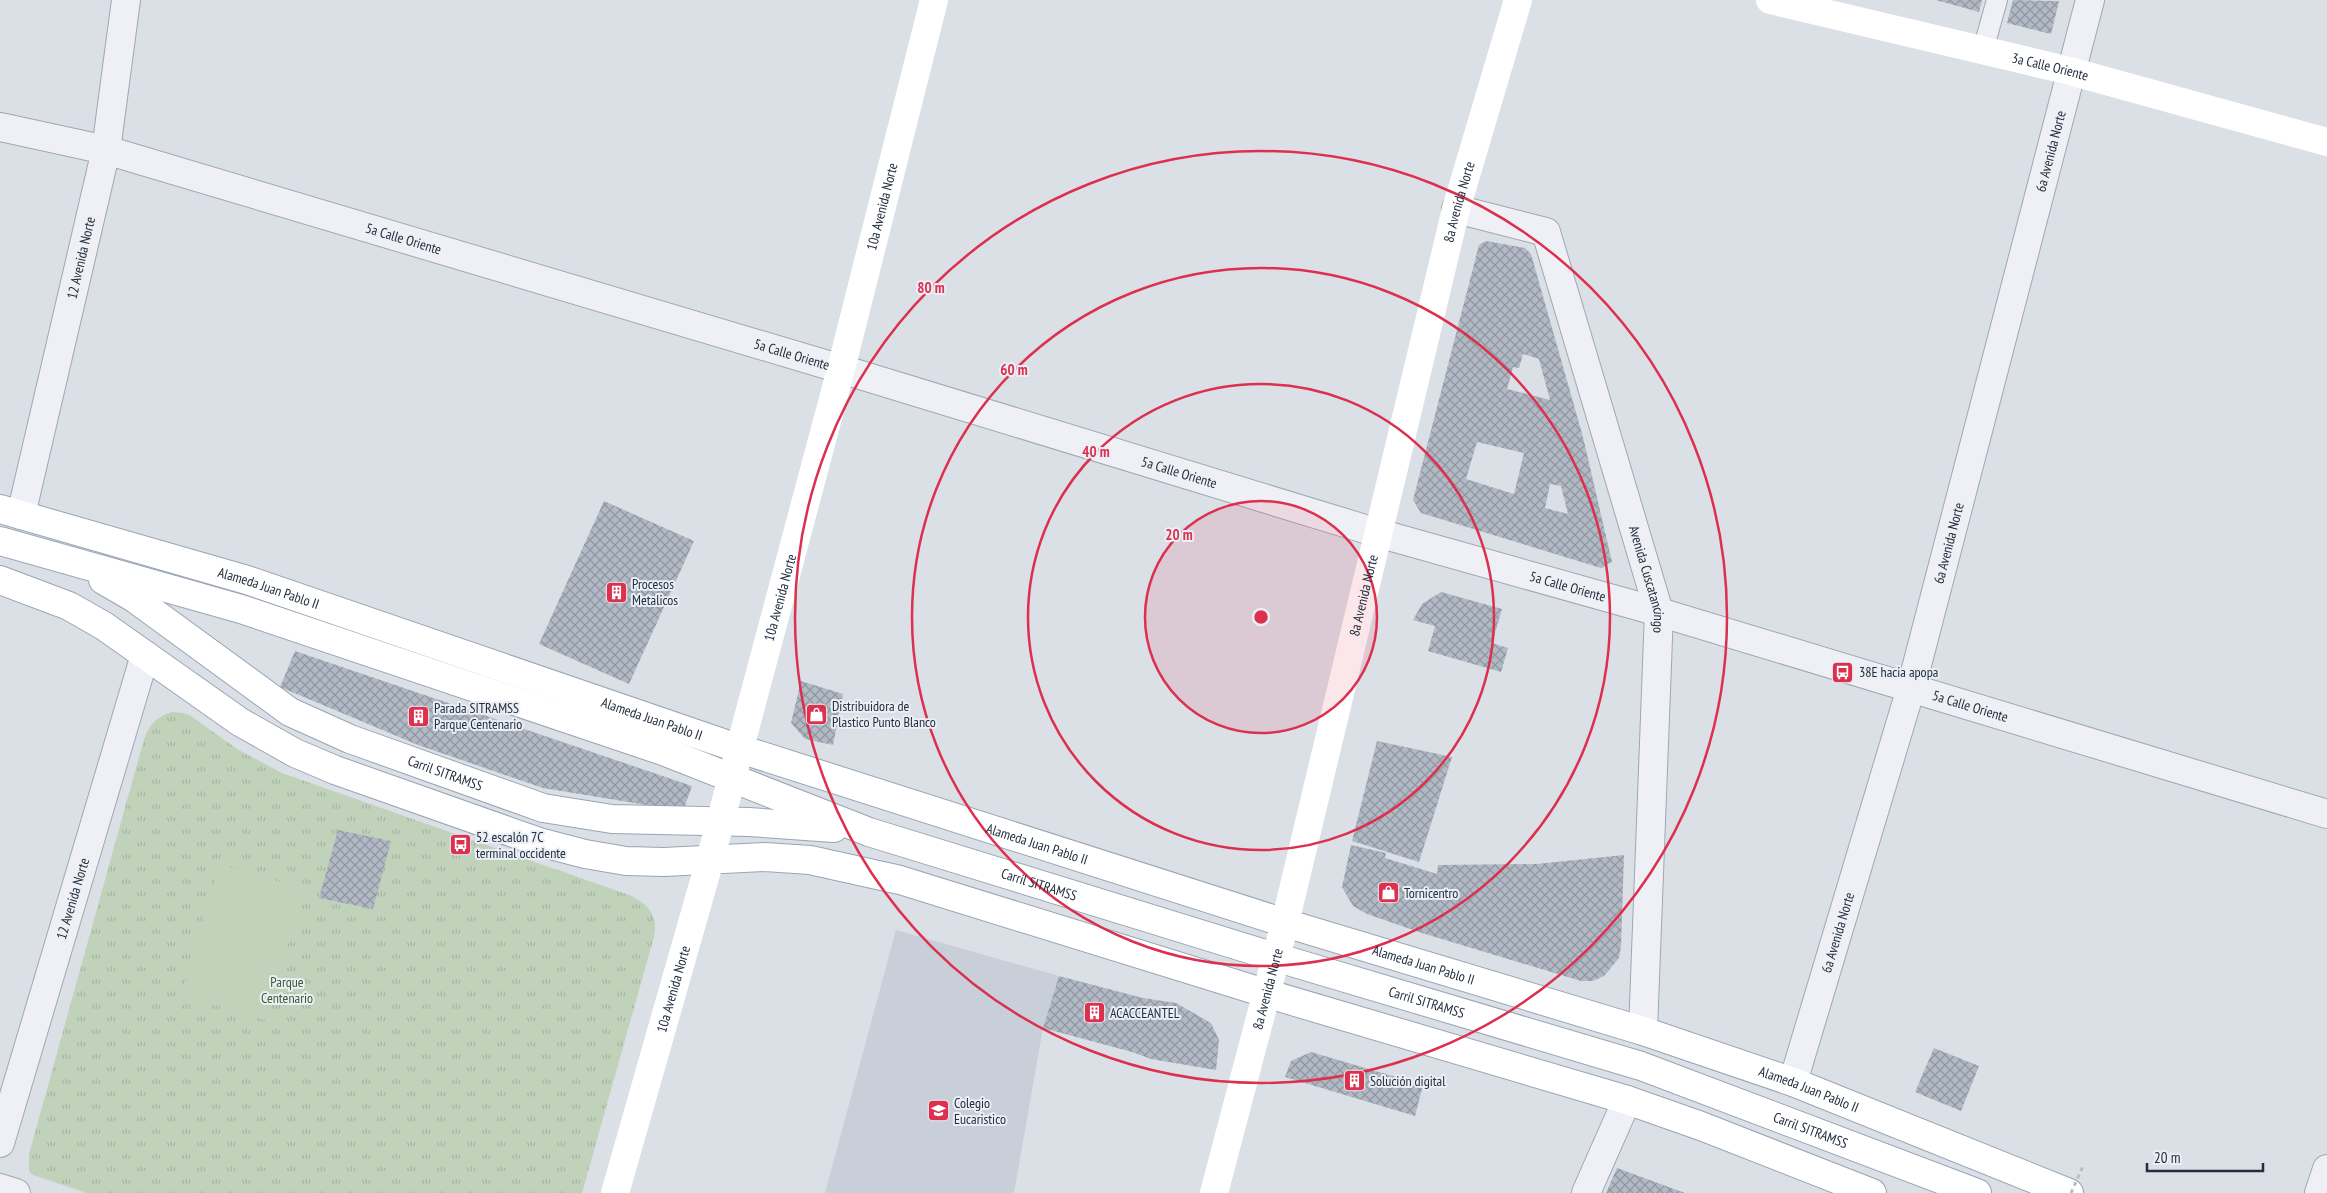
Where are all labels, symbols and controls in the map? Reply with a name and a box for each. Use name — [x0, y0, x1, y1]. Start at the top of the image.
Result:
street label: 3a Calle Oriente — [2010, 49, 2091, 85]
street label: 6a Avenida Norte — [2031, 108, 2070, 194]
street label: 8a Avenida Norte — [1439, 159, 1479, 244]
street label: 10a Avenida Norte — [862, 161, 902, 252]
street label: 12 Avenida Norte — [63, 215, 99, 301]
street label: 5a Calle Oriente — [364, 219, 444, 259]
text: 80 m — [917, 278, 945, 297]
street label: 5a Calle Oriente — [752, 335, 832, 374]
text: 60 m — [1000, 360, 1028, 379]
text: 40 m — [1082, 442, 1110, 461]
street label: 5a Calle Oriente — [1139, 452, 1219, 492]
street label: 6a Avenida Norte — [1930, 500, 1968, 586]
street label: Avenida Cuscatancingo — [1625, 523, 1668, 633]
text: 20 m — [1165, 525, 1193, 544]
street label: 10a Avenida Norte — [760, 552, 800, 643]
street label: 8a Avenida Norte — [1345, 553, 1382, 638]
street label: Alameda Juan Pablo II — [216, 563, 322, 613]
street label: 5a Calle Oriente — [1528, 567, 1608, 606]
place label: Procesos Metalicos — [632, 575, 678, 609]
building icon: Procesos Metalicos — [604, 580, 628, 604]
centre of rings — [1252, 608, 1270, 626]
bus stop icon: 38E hacia apopa — [1831, 660, 1855, 684]
place label: 38E hacia apopa — [1859, 663, 1938, 681]
street label: 5a Calle Oriente — [1930, 686, 2010, 726]
street label: Alameda Juan Pablo II — [599, 693, 705, 744]
place label: Distribuidora de Plastico Punto Blanco — [832, 697, 936, 731]
place label: Parada SITRAMSS Parque Centenario — [434, 699, 522, 733]
shop icon: Distribuidora de Plastico Punto Blanco — [804, 702, 828, 726]
building icon: Parada SITRAMSS Parque Centenario — [406, 704, 430, 728]
street label: Carril SITRAMSS — [405, 751, 485, 795]
street label: Alameda Juan Pablo II — [984, 819, 1090, 868]
place label: 52 escalón 7C terminal occidente — [476, 828, 566, 862]
bus stop icon: 52 escalón 7C terminal occidente — [448, 833, 472, 857]
street label: 12 Avenida Norte — [52, 856, 93, 941]
street label: Carril SITRAMSS — [999, 864, 1079, 904]
shop icon: Tornicentro — [1376, 881, 1400, 905]
place label: Tornicentro — [1404, 884, 1458, 902]
street label: 6a Avenida Norte — [1817, 890, 1858, 975]
street label: Alameda Juan Pablo II — [1370, 941, 1477, 989]
street label: 10a Avenida Norte — [652, 943, 694, 1035]
street label: 8a Avenida Norte — [1248, 946, 1287, 1031]
park label: Parque Centenario — [261, 973, 313, 1007]
street label: Carril SITRAMSS — [1387, 982, 1467, 1022]
building icon: ACACCEANTEL — [1082, 1001, 1106, 1025]
place label: ACACCEANTEL — [1110, 1004, 1180, 1022]
street label: Alameda Juan Pablo II — [1757, 1062, 1862, 1117]
building icon: Solución digital — [1342, 1069, 1366, 1093]
place label: Solución digital — [1370, 1072, 1446, 1090]
place label: Colegio Eucaristico — [954, 1094, 1006, 1128]
school or university icon: Colegio Eucaristico — [926, 1099, 950, 1123]
street label: Carril SITRAMSS — [1771, 1108, 1850, 1152]
scale bar — [2147, 1140, 2263, 1172]
text: 20 m — [2154, 1148, 2180, 1167]

